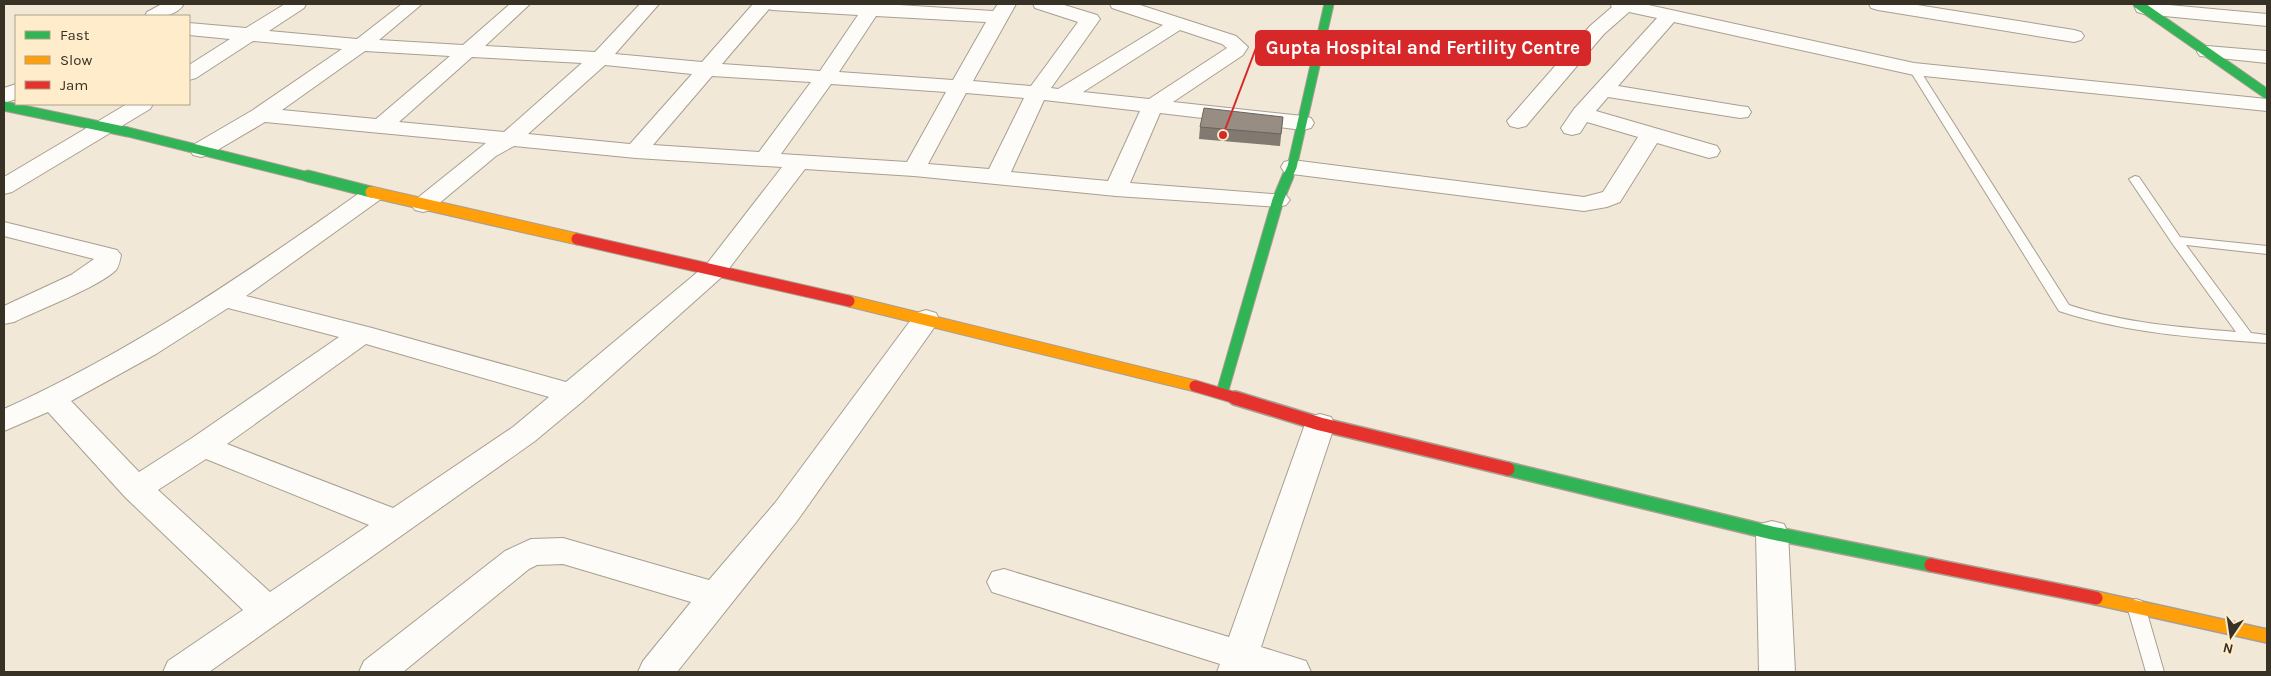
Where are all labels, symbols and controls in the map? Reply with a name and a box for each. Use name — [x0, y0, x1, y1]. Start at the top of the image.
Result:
legend — [15, 15, 190, 105]
text: Fast — [60, 26, 90, 44]
callout: Gupta Hospital and Fertility Centre — [1256, 31, 1590, 65]
text: Gupta Hospital and Fertility Centre — [1266, 37, 1580, 59]
text: Slow — [60, 51, 92, 69]
text: Jam — [60, 76, 88, 94]
north arrow — [2206, 611, 2256, 661]
text: N — [2221, 639, 2235, 658]

